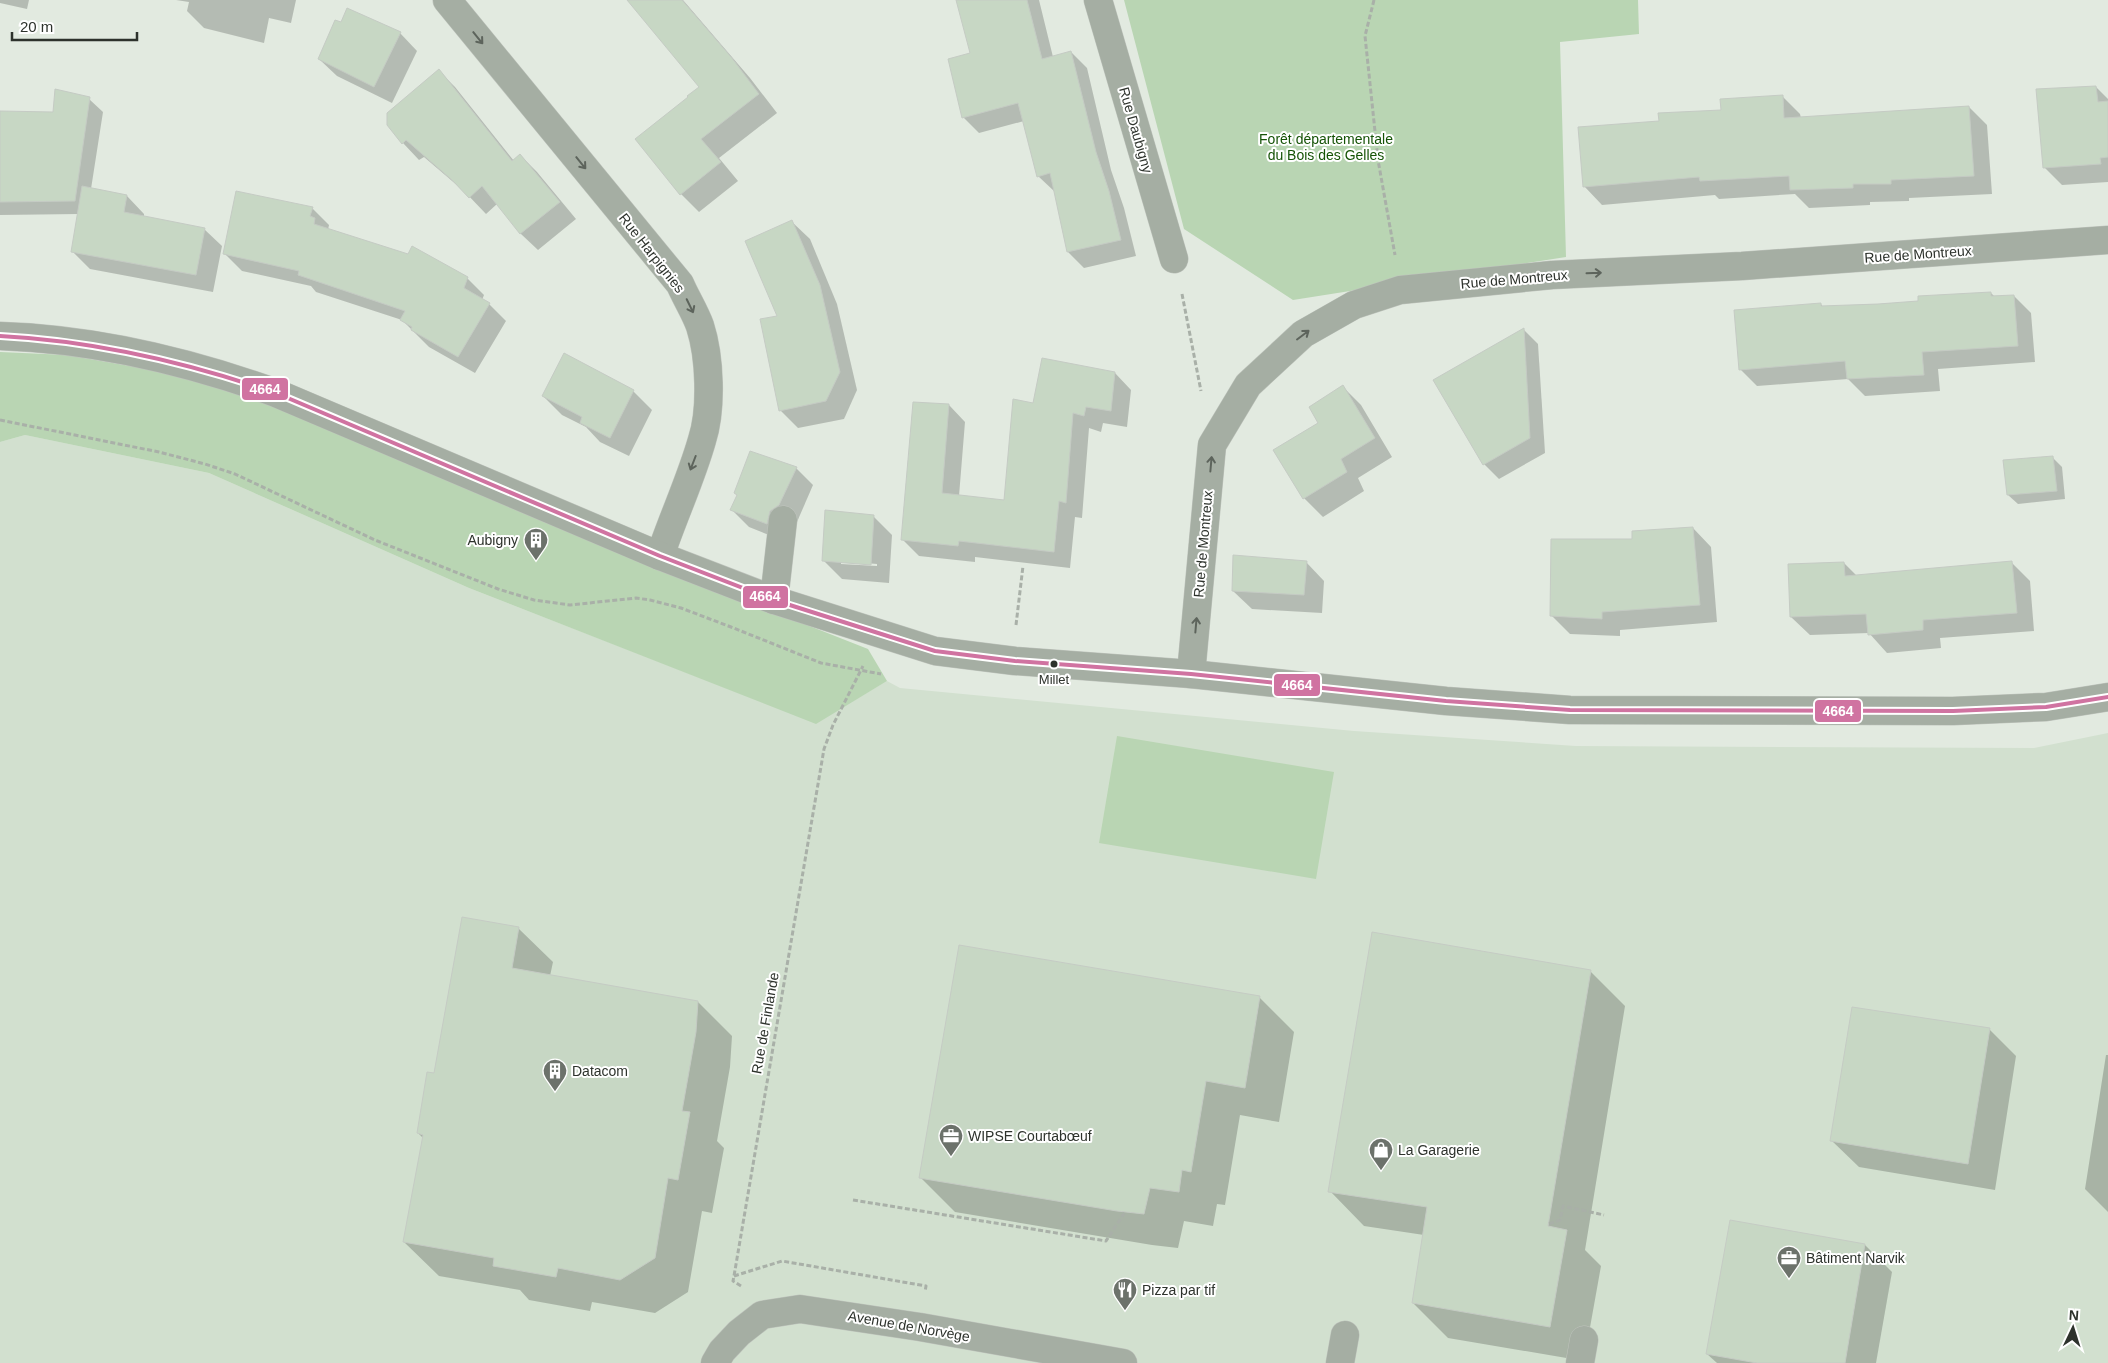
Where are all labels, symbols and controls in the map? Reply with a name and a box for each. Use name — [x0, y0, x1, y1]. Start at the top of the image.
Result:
scale bar — [12, 10, 138, 42]
text: 20 m — [20, 18, 53, 35]
one-way arrow — [472, 31, 483, 44]
street label: Rue Daubigny — [1116, 85, 1156, 175]
park label: Forêt départementale du Bois des Gelles — [1259, 131, 1393, 163]
one-way arrow — [575, 157, 586, 170]
street label: Rue Harpignies — [616, 210, 688, 296]
street label: Rue de Montreux — [1864, 242, 1972, 266]
street label: Rue de Montreux — [1460, 266, 1568, 292]
one-way arrow — [1586, 268, 1602, 277]
one-way arrow — [686, 298, 695, 313]
one-way arrow — [1296, 330, 1310, 340]
line badge: 4664 — [241, 377, 289, 401]
text: 4664 — [249, 381, 281, 397]
one-way arrow — [688, 455, 697, 470]
one-way arrow — [1206, 456, 1216, 472]
street label: Rue de Montreux — [1190, 490, 1216, 598]
building icon: Aubigny — [523, 527, 549, 561]
place label: Aubigny — [467, 532, 518, 548]
line badge: 4664 — [742, 585, 789, 609]
text: 4664 — [749, 588, 781, 604]
one-way arrow — [1191, 618, 1201, 634]
marker: Millet — [1049, 659, 1059, 669]
place label: Millet — [1039, 672, 1070, 687]
line badge: 4664 — [1273, 673, 1321, 697]
text: 4664 — [1281, 677, 1313, 693]
line badge: 4664 — [1814, 699, 1862, 723]
text: 4664 — [1822, 703, 1854, 719]
street label: Rue de Finlande — [748, 971, 782, 1075]
building icon: Datacom — [542, 1058, 568, 1092]
place label: Datacom — [572, 1063, 628, 1079]
office icon: WIPSE Courtabœuf — [938, 1123, 964, 1157]
place label: WIPSE Courtabœuf — [968, 1128, 1092, 1144]
shop icon: La Garagerie — [1368, 1137, 1394, 1171]
place label: La Garagerie — [1398, 1142, 1480, 1158]
office icon: Bâtiment Narvik — [1776, 1245, 1802, 1279]
place label: Bâtiment Narvik — [1806, 1250, 1906, 1266]
restaurant icon: Pizza par tif — [1112, 1277, 1138, 1311]
place label: Pizza par tif — [1142, 1282, 1215, 1298]
north arrow — [2048, 1303, 2098, 1353]
street label: Avenue de Norvège — [847, 1307, 971, 1345]
text: N — [2068, 1307, 2080, 1323]

